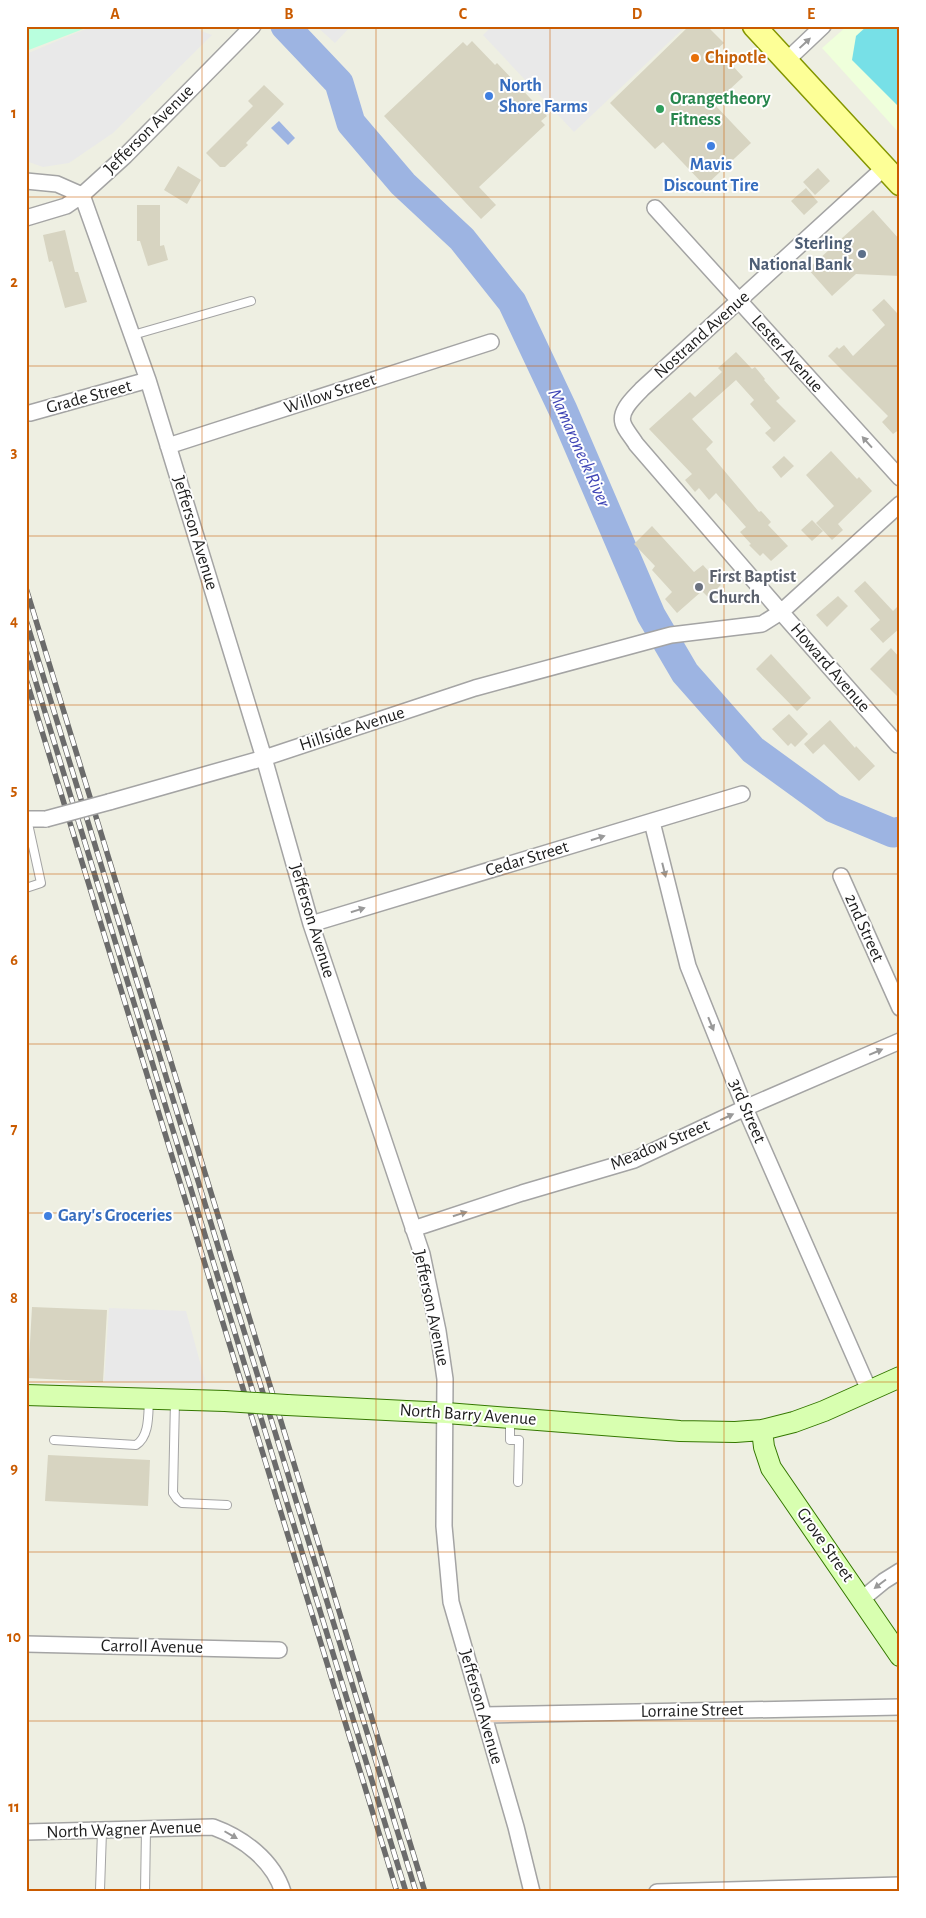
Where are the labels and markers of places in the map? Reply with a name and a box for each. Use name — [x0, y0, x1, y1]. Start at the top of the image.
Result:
place label: Chipotle — [705, 49, 766, 67]
marker: Chipotle — [689, 52, 701, 64]
place label: North Shore Farms — [499, 77, 588, 116]
marker: North Shore Farms — [483, 90, 495, 102]
place label: Orangetheory Fitness — [670, 90, 771, 129]
marker: Orangetheory Fitness — [654, 103, 666, 115]
marker: Mavis Discount Tire — [705, 140, 717, 152]
place label: Mavis Discount Tire — [663, 156, 759, 195]
place label: Sterling National Bank — [749, 235, 853, 274]
marker: Sterling National Bank — [856, 248, 868, 260]
place label: First Baptist Church — [709, 568, 796, 607]
marker: First Baptist Church — [693, 581, 705, 593]
place label: Gary's Groceries — [58, 1207, 172, 1225]
marker: Gary's Groceries — [42, 1210, 54, 1222]

